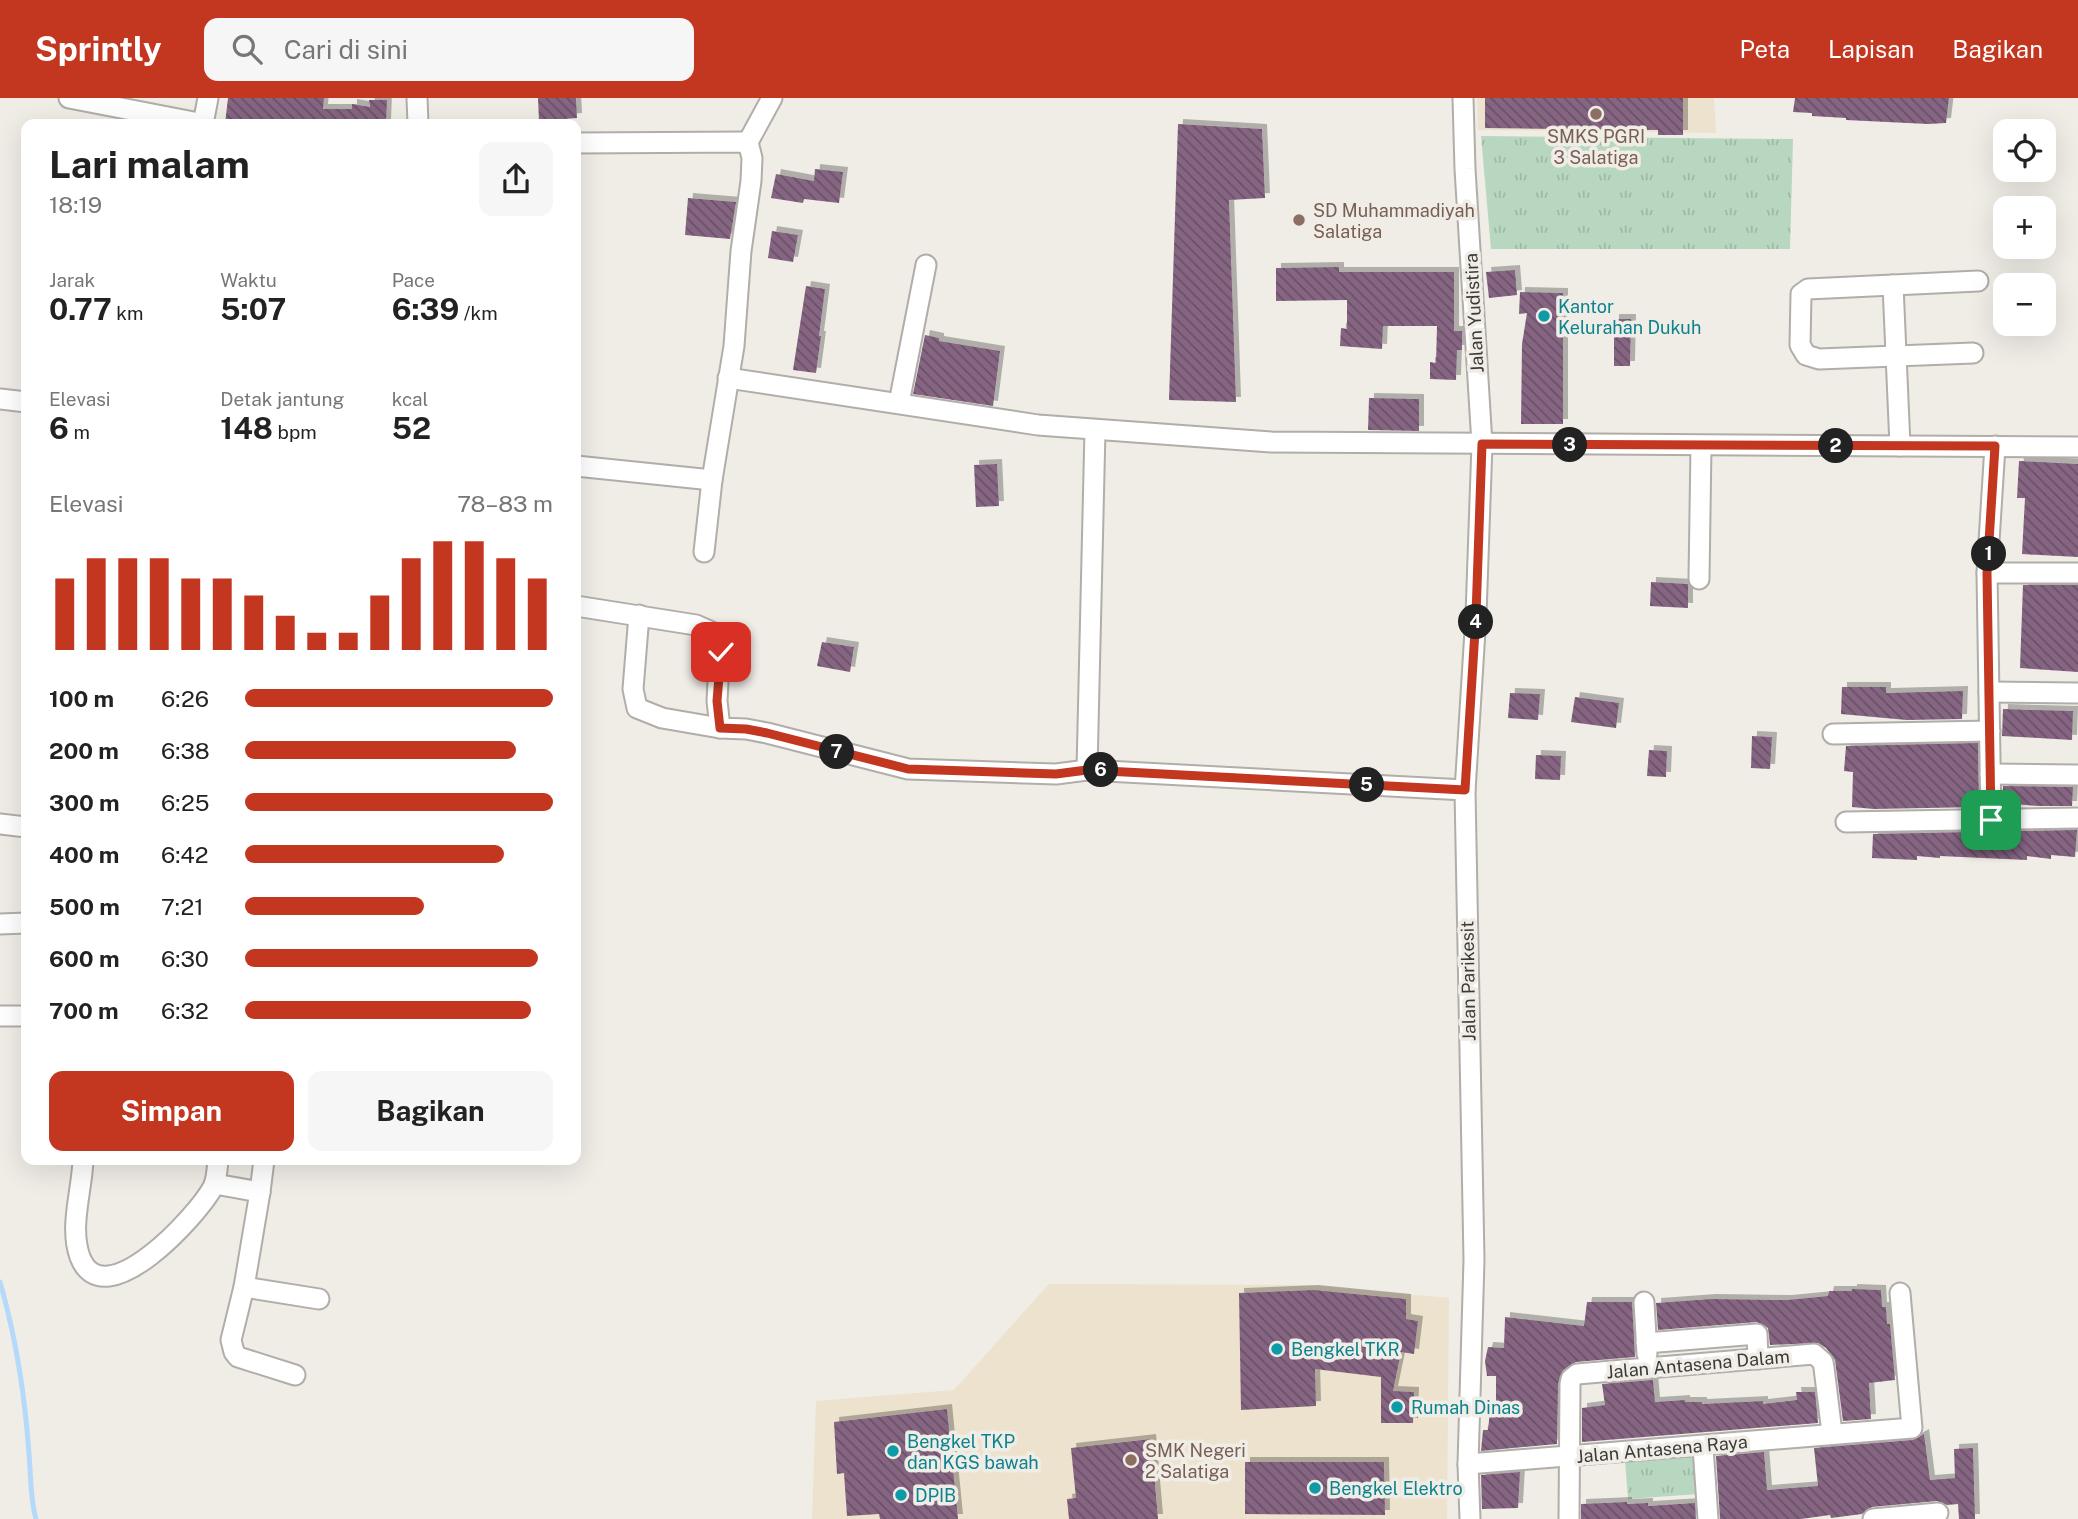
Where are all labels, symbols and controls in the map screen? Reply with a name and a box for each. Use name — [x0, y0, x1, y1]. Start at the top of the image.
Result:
search box — [204, 18, 694, 81]
text: Sprintly — [35, 30, 162, 68]
icon: search — [228, 30, 266, 68]
text: Cari di sini — [284, 34, 408, 65]
text: Peta — [1739, 35, 1790, 63]
text: Lapisan — [1828, 35, 1914, 63]
text: Bagikan — [1952, 35, 2043, 63]
marker: SMKS PGRI 3 Salatiga — [1588, 106, 1604, 122]
map controls — [1993, 119, 2056, 336]
button: locate — [1993, 119, 2056, 182]
place label: SMKS PGRI 3 Salatiga — [1547, 126, 1645, 168]
text: Lari malam — [49, 142, 250, 187]
button: share — [479, 142, 553, 216]
text: 18:19 — [49, 191, 102, 218]
button: + — [1993, 196, 2056, 259]
place label: SD Muhammadiyah Salatiga — [1313, 200, 1475, 242]
marker: SD Muhammadiyah Salatiga — [1291, 212, 1307, 228]
street label: Jalan Yudistira — [1460, 253, 1488, 373]
text: Jarak — [49, 269, 95, 291]
text: Waktu — [220, 269, 277, 291]
text: Pace — [392, 269, 435, 291]
button: − — [1993, 273, 2056, 336]
text: 0.77 — [49, 291, 112, 327]
text: 5:07 — [220, 291, 286, 327]
text: 6:39 — [392, 291, 459, 327]
place label: Kantor Kelurahan Dukuh — [1558, 296, 1701, 338]
text: km — [112, 302, 143, 324]
text: /km — [459, 302, 498, 324]
marker: Kantor Kelurahan Dukuh — [1536, 308, 1552, 324]
text: Elevasi — [49, 388, 110, 410]
text: Detak jantung — [220, 388, 344, 410]
text: kcal — [392, 388, 428, 410]
text: 6 — [49, 410, 69, 446]
text: 148 — [220, 410, 273, 446]
text: 52 — [392, 410, 431, 446]
text: m — [69, 421, 90, 443]
text: bpm — [273, 421, 317, 443]
pin: 3 — [1552, 428, 1588, 462]
pin: 2 — [1818, 428, 1854, 464]
text: 3 — [1563, 433, 1576, 455]
text: 2 — [1829, 434, 1842, 456]
text: Elevasi — [49, 490, 123, 517]
text: 78–83 m — [457, 490, 553, 517]
pin: 1 — [1972, 536, 2007, 572]
text: 1 — [1984, 542, 1993, 564]
pin: 4 — [1458, 604, 1494, 640]
text: 4 — [1469, 610, 1482, 632]
pin — [691, 622, 751, 682]
icon: check — [702, 633, 740, 671]
text: 100 m — [49, 685, 114, 712]
text: 6:26 — [161, 685, 209, 712]
pin: 7 — [820, 734, 854, 770]
text: 200 m — [49, 737, 119, 764]
text: 6:38 — [161, 737, 210, 764]
text: 7 — [831, 740, 842, 762]
pin: 6 — [1084, 752, 1118, 788]
text: 6 — [1094, 758, 1107, 780]
pin: 5 — [1350, 768, 1384, 802]
text: 5 — [1360, 773, 1373, 795]
text: 300 m — [49, 789, 120, 816]
text: 6:25 — [161, 789, 209, 816]
pin — [1961, 790, 2021, 850]
icon: arrive — [1972, 801, 2010, 839]
text: 400 m — [49, 841, 119, 868]
text: 6:42 — [161, 841, 209, 868]
text: 500 m — [49, 893, 120, 920]
text: 7:21 — [161, 893, 204, 920]
street label: Jalan Parikesit — [1456, 921, 1480, 1041]
text: 600 m — [49, 945, 119, 972]
text: 6:30 — [161, 945, 209, 972]
text: 700 m — [49, 997, 119, 1024]
text: 6:32 — [161, 997, 209, 1024]
button: Simpan — [49, 1071, 294, 1151]
button: Bagikan — [308, 1071, 553, 1151]
place label: Bengkel TKR — [1291, 1339, 1400, 1360]
marker: Bengkel TKR — [1269, 1341, 1285, 1357]
street label: Jalan Antasena Dalam — [1605, 1346, 1791, 1382]
place label: Rumah Dinas — [1411, 1397, 1520, 1418]
marker: Rumah Dinas — [1389, 1399, 1405, 1415]
place label: Bengkel TKP dan KGS bawah — [907, 1431, 1039, 1473]
street label: Jalan Antasena Raya — [1576, 1431, 1748, 1467]
place label: SMK Negeri 2 Salatiga — [1145, 1440, 1246, 1482]
marker: Bengkel TKP dan KGS bawah — [885, 1443, 901, 1459]
marker: SMK Negeri 2 Salatiga — [1123, 1452, 1139, 1468]
place label: Bengkel Elektro — [1329, 1478, 1463, 1499]
marker: Bengkel Elektro — [1307, 1480, 1323, 1496]
place label: DPIB — [915, 1485, 956, 1506]
marker: DPIB — [893, 1487, 909, 1503]

